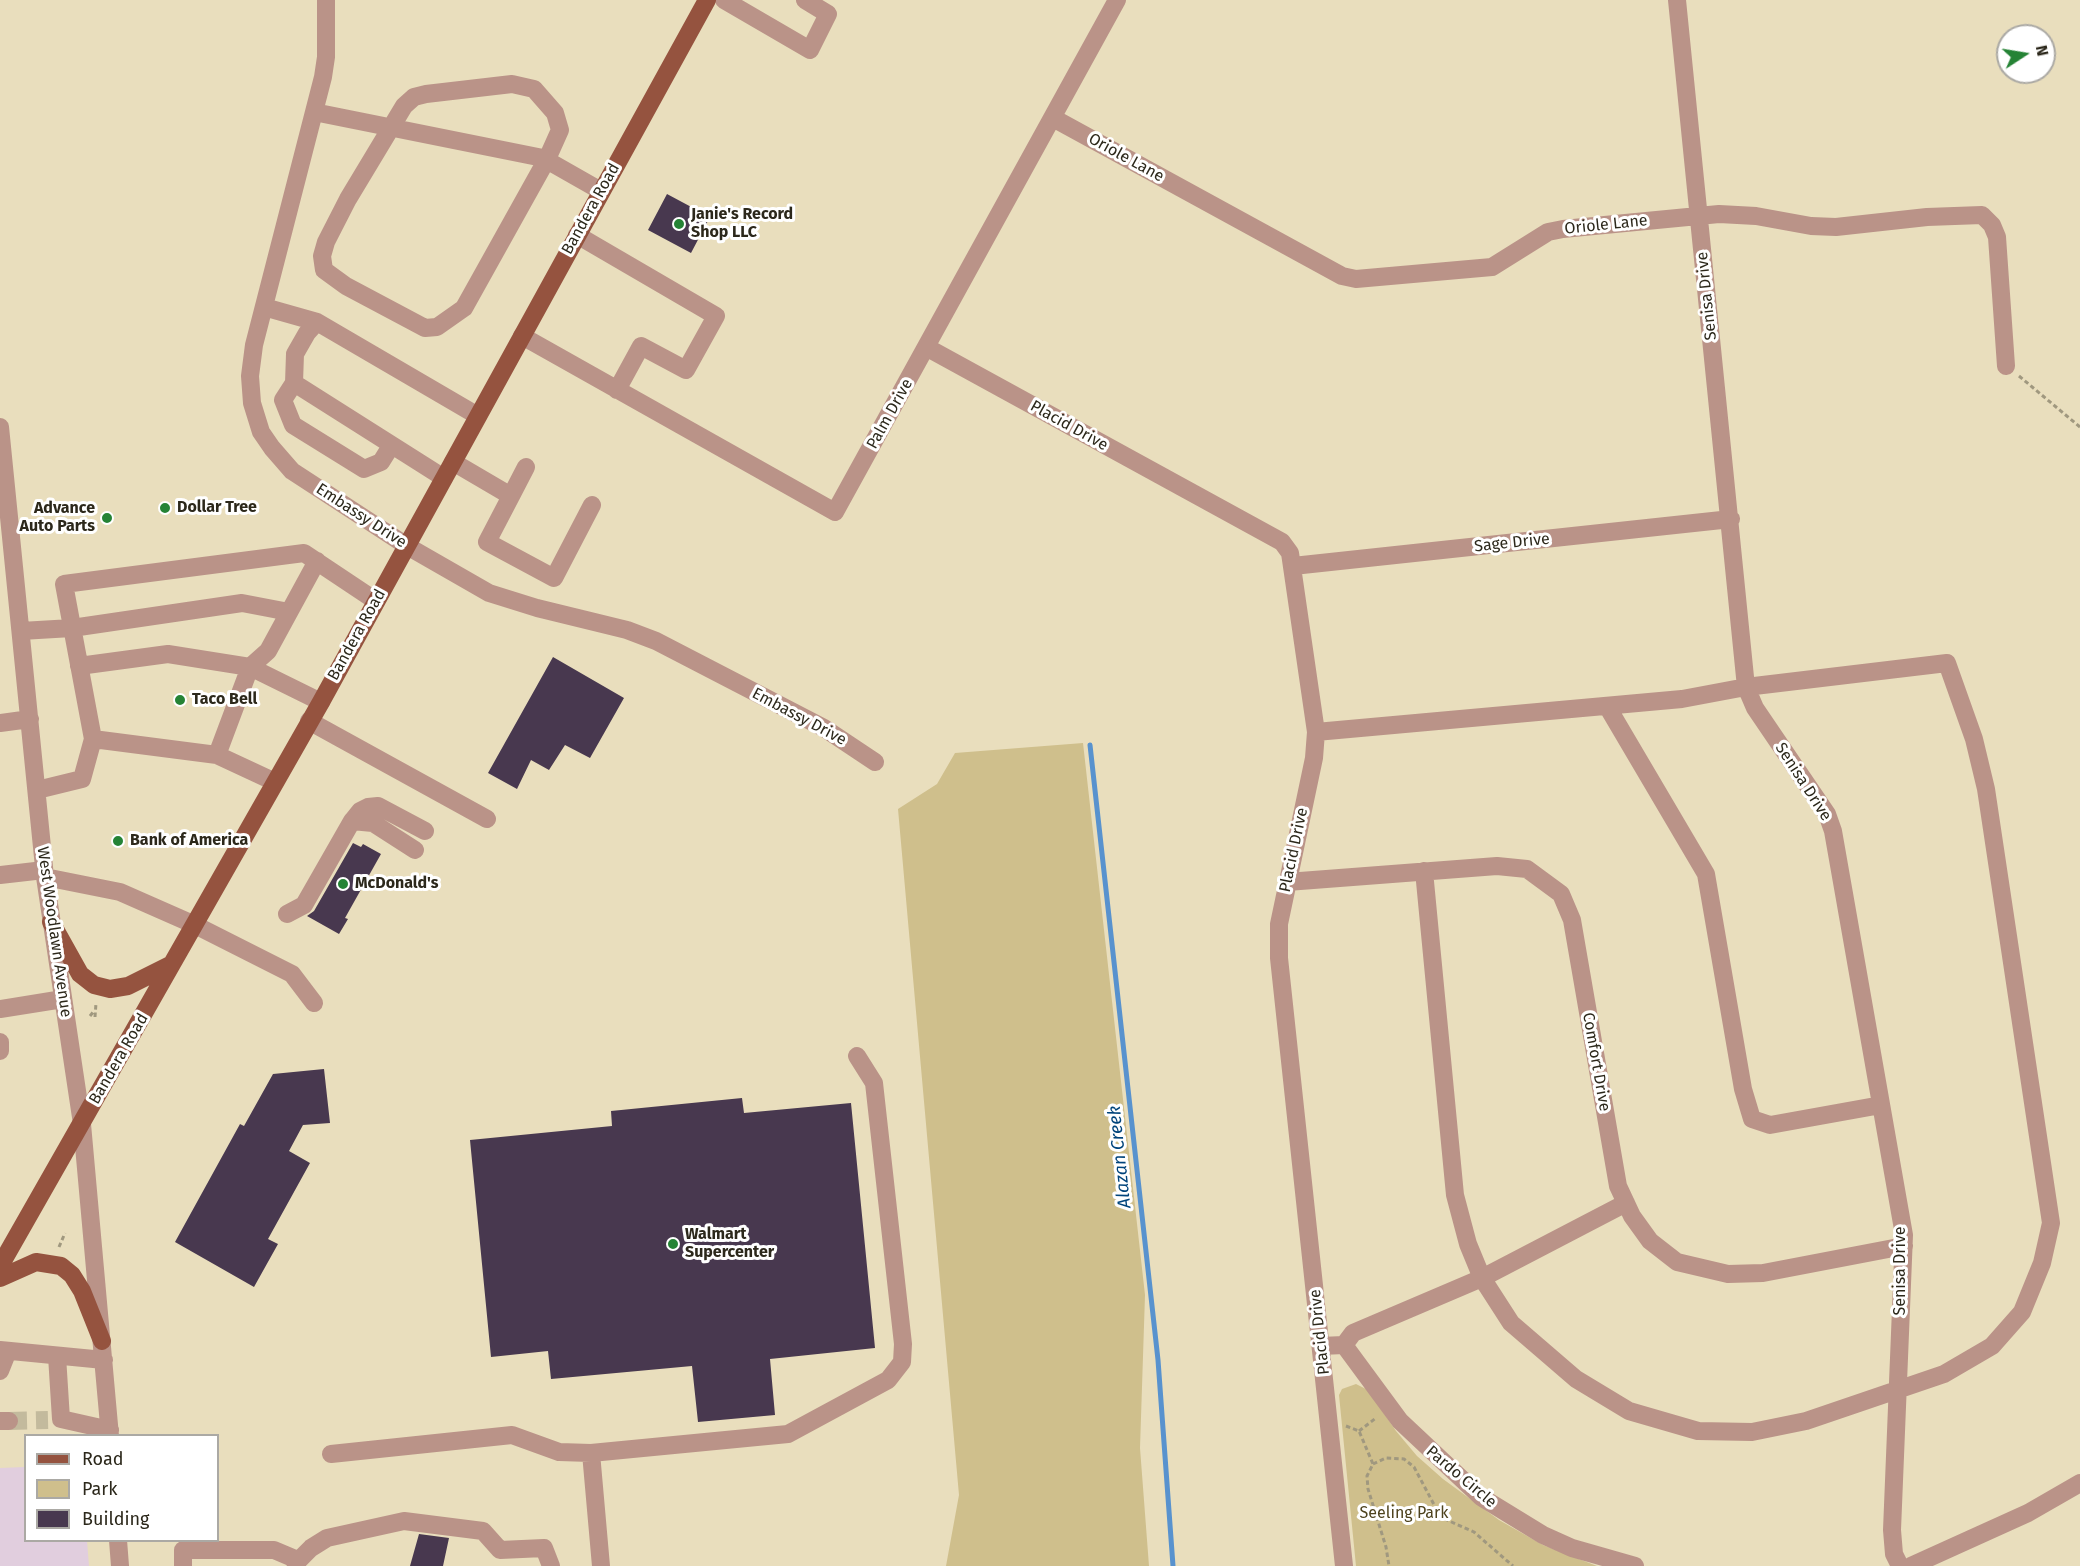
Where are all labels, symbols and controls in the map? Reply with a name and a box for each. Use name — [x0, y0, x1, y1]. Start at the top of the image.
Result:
north arrow — [1996, 24, 2056, 84]
text: N — [2032, 43, 2053, 58]
street label: Oriole Lane — [1085, 129, 1167, 187]
street label: Bandera Road — [558, 160, 624, 258]
place label: Janie's Record Shop LLC — [691, 205, 793, 243]
street label: Oriole Lane — [1564, 211, 1648, 239]
marker: Janie's Record Shop LLC — [672, 217, 686, 231]
street label: Senisa Drive — [1693, 251, 1721, 341]
street label: Palm Drive — [863, 376, 917, 452]
street label: Placid Drive — [1027, 397, 1111, 455]
street label: Embassy Drive — [312, 480, 410, 552]
place label: Dollar Tree — [177, 498, 257, 518]
place label: Advance Auto Parts — [20, 499, 95, 537]
marker: Dollar Tree — [158, 501, 172, 515]
marker: Advance Auto Parts — [100, 511, 114, 525]
street label: Sage Drive — [1473, 529, 1551, 557]
street label: Bandera Road — [324, 586, 390, 684]
street label: Embassy Drive — [749, 684, 849, 750]
place label: Taco Bell — [192, 690, 257, 710]
marker: Taco Bell — [173, 693, 187, 707]
street label: Senisa Drive — [1771, 739, 1835, 825]
street label: Placid Drive — [1276, 806, 1312, 894]
place label: Bank of America — [130, 831, 248, 851]
marker: Bank of America — [111, 834, 125, 848]
street label: West Woodlawn Avenue — [33, 846, 75, 1018]
place label: McDonald's — [355, 874, 438, 894]
marker: McDonald's — [336, 877, 350, 891]
street label: Bandera Road — [85, 1010, 153, 1108]
street label: Comfort Drive — [1578, 1011, 1614, 1113]
water label: Alazan Creek — [1104, 1105, 1136, 1209]
place label: Walmart Supercenter — [685, 1225, 774, 1263]
street label: Senisa Drive — [1891, 1226, 1911, 1316]
marker: Walmart Supercenter — [666, 1237, 680, 1251]
street label: Placid Drive — [1306, 1288, 1334, 1376]
legend — [24, 1434, 219, 1542]
street label: Pardo Circle — [1422, 1442, 1500, 1512]
text: Road — [82, 1448, 124, 1470]
text: Park — [82, 1478, 117, 1500]
park label: Seeling Park — [1360, 1504, 1448, 1524]
text: Building — [82, 1508, 149, 1530]

